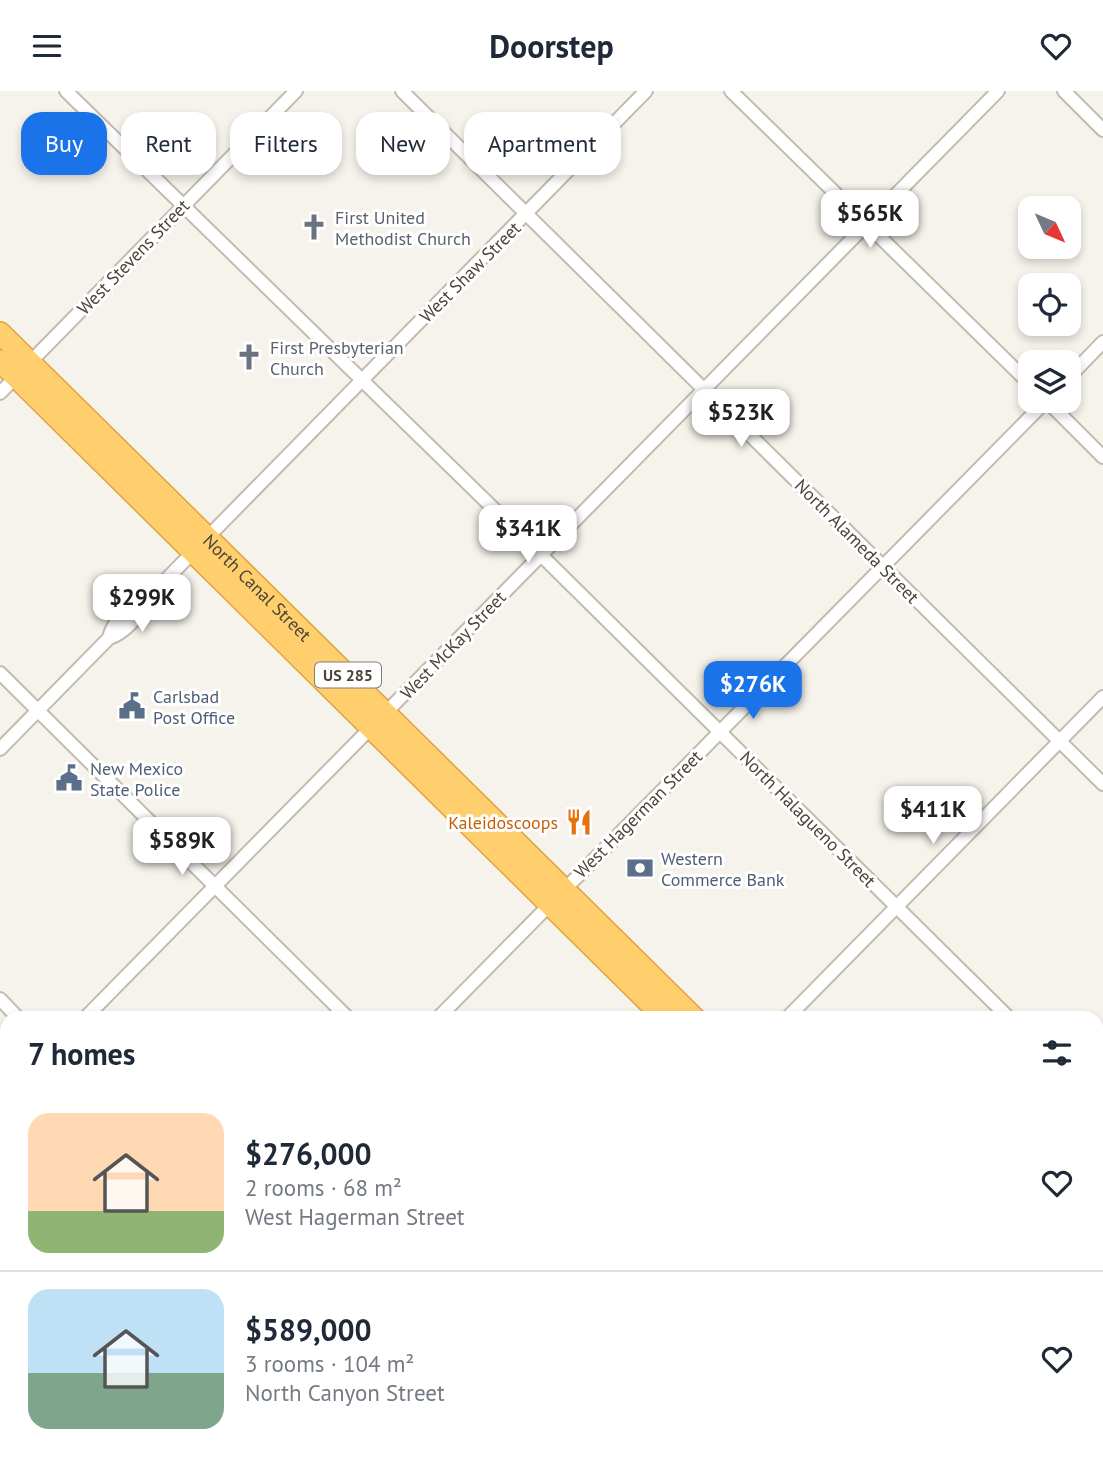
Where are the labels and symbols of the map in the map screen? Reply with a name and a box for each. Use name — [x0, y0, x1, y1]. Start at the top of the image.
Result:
pin: $565K — [821, 191, 919, 250]
street label: West Stevens Street — [72, 194, 194, 320]
north arrow — [1018, 196, 1082, 259]
place label: First United Methodist Church — [335, 206, 471, 250]
church icon: First United Methodist Church — [299, 212, 329, 242]
street label: West Shaw Street — [415, 217, 525, 327]
place label: First Presbyterian Church — [270, 336, 404, 380]
church icon: First Presbyterian Church — [234, 342, 264, 372]
pin: $523K — [692, 389, 790, 449]
street label: North Alameda Street — [790, 474, 924, 608]
pin: $341K — [479, 505, 577, 565]
street label: North Canal Street — [199, 529, 317, 646]
pin: $299K — [93, 575, 191, 634]
street label: West McKay Street — [395, 586, 511, 704]
pin: $276K — [704, 661, 802, 721]
road number: US 285 — [315, 663, 381, 687]
place label: Carlsbad Post Office — [153, 685, 235, 729]
public building icon: Carlsbad Post Office — [117, 691, 147, 721]
street label: West Hagerman Street — [569, 745, 707, 883]
street label: North Halagueno Street — [735, 746, 881, 892]
place label: New Mexico State Police — [90, 757, 183, 801]
public building icon: New Mexico State Police — [54, 763, 84, 793]
pin: $411K — [884, 787, 982, 846]
restaurant icon: Kaleidoscoops — [564, 807, 594, 837]
place label: Kaleidoscoops — [448, 811, 558, 834]
pin: $589K — [133, 817, 231, 877]
place label: Western Commerce Bank — [661, 847, 785, 891]
bank icon: Western Commerce Bank — [625, 853, 655, 883]

